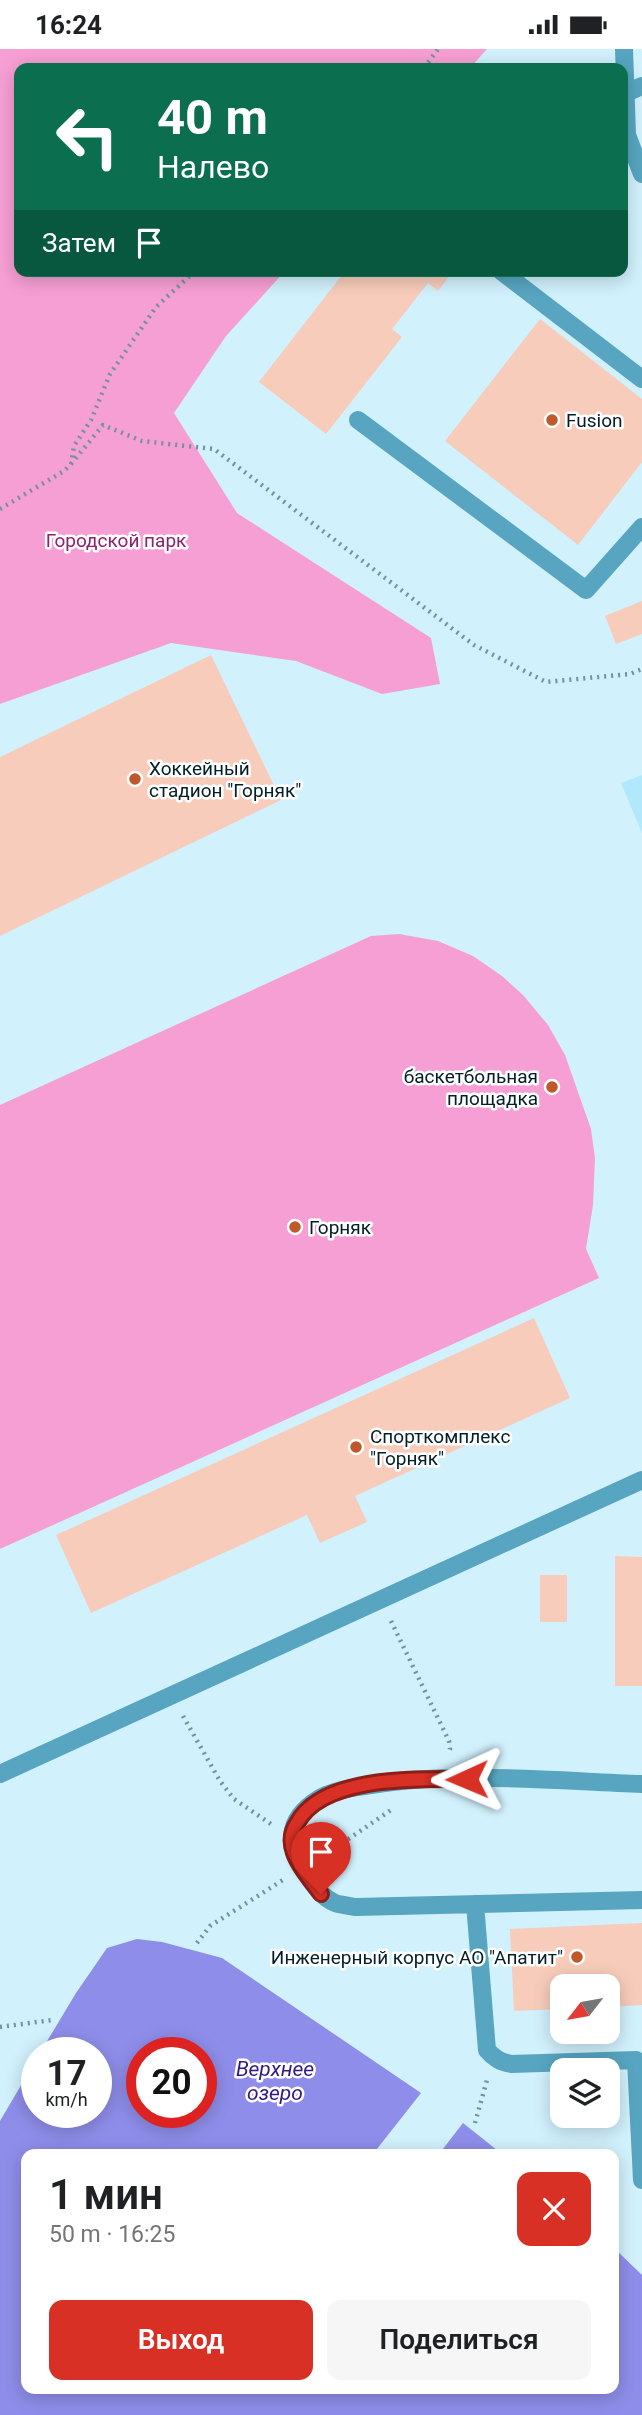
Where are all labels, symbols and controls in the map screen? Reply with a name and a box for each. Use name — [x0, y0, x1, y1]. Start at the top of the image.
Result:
text: 16:24 — [35, 10, 102, 40]
text: 40 m — [157, 89, 268, 146]
icon: left — [42, 91, 133, 182]
text: Налево — [157, 148, 269, 186]
icon: arrive — [130, 224, 168, 262]
text: Затем — [42, 228, 116, 258]
place label: Fusion — [566, 409, 623, 432]
marker: Fusion — [544, 412, 560, 428]
park label: Городской парк — [46, 529, 187, 552]
place label: Хоккейный стадион "Горняк" — [149, 757, 301, 802]
marker: Хоккейный стадион "Горняк" — [127, 771, 143, 787]
place label: баскетбольная площадка — [404, 1065, 538, 1110]
marker: баскетбольная площадка — [544, 1079, 560, 1095]
place label: Горняк — [309, 1216, 372, 1239]
marker: Горняк — [287, 1219, 303, 1235]
place label: Спорткомплекс "Горняк" — [370, 1425, 510, 1470]
marker: Спорткомплекс "Горняк" — [348, 1439, 364, 1455]
position arrow — [430, 1742, 504, 1816]
pin — [291, 1822, 351, 1894]
icon: arrive — [302, 1833, 340, 1871]
place label: Инженерный корпус АО "Апатит" — [271, 1946, 563, 1969]
marker: Инженерный корпус АО "Апатит" — [569, 1949, 585, 1965]
north arrow — [550, 1974, 620, 2044]
map controls — [550, 1974, 620, 2128]
speed limit sign: 20 — [126, 2037, 217, 2128]
text: 17 — [46, 2053, 87, 2094]
water label: Верхнее озеро — [236, 2057, 314, 2105]
button: layers — [550, 2058, 620, 2128]
text: km/h — [45, 2089, 88, 2110]
text: 1 мин — [49, 2170, 163, 2219]
button: close — [517, 2172, 591, 2246]
text: 50 m · 16:25 — [49, 2221, 175, 2248]
button: Выход — [49, 2300, 313, 2380]
button: Поделиться — [327, 2300, 591, 2380]

